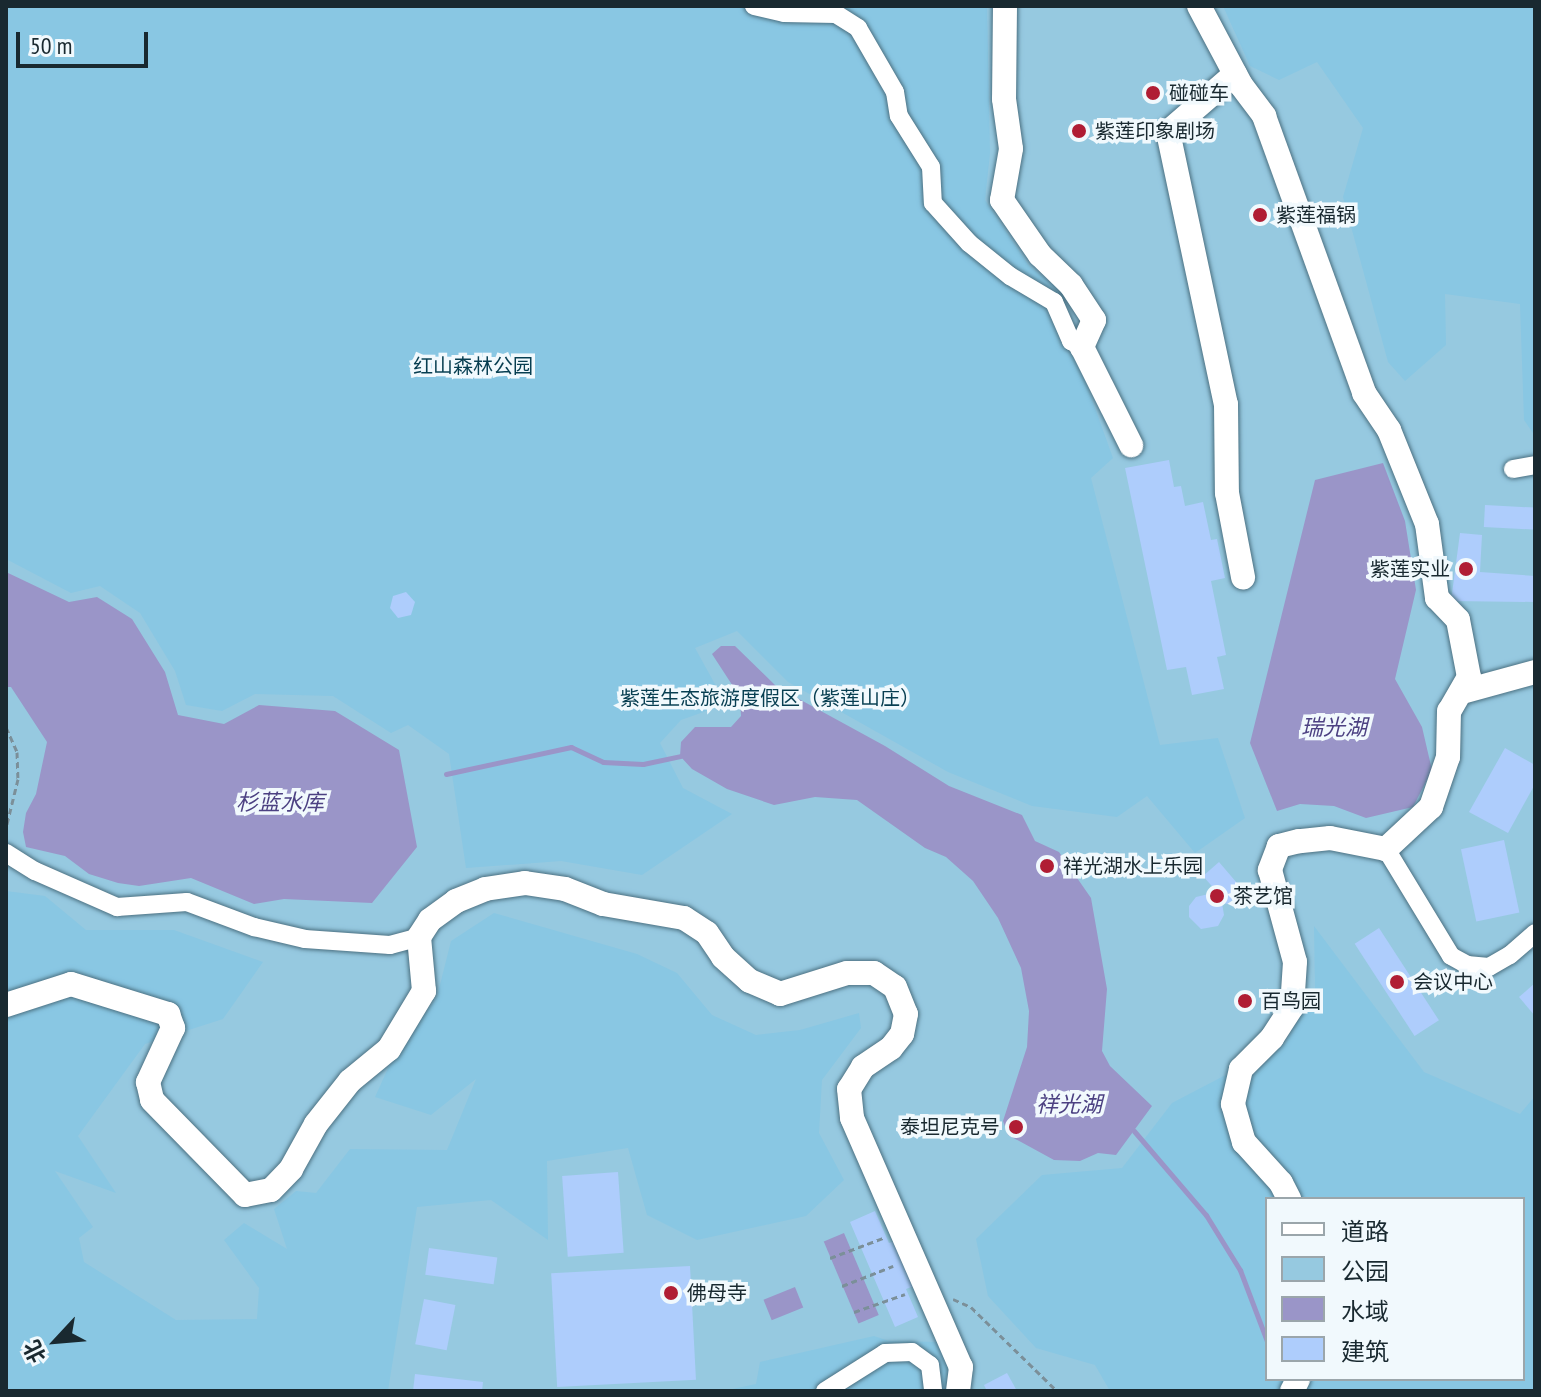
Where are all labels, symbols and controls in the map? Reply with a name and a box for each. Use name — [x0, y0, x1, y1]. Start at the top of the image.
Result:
scale bar — [20, 16, 152, 66]
text: 50 m — [30, 30, 72, 61]
place label: 碰碰车 — [1169, 81, 1229, 105]
marker: 碰碰车 — [1144, 84, 1162, 102]
place label: 紫莲印象剧场 — [1095, 119, 1215, 143]
marker: 紫莲印象剧场 — [1070, 122, 1088, 140]
place label: 紫莲福锅 — [1276, 203, 1356, 227]
marker: 紫莲福锅 — [1251, 206, 1269, 224]
park label: 红山森林公园 — [413, 354, 533, 378]
place label: 紫莲实业 — [1370, 557, 1450, 581]
marker: 紫莲实业 — [1457, 560, 1475, 578]
park label: 紫莲生态旅游度假区（紫莲山庄） — [620, 686, 920, 710]
water label: 瑞光湖 — [1301, 715, 1367, 741]
water label: 杉蓝水库 — [236, 790, 324, 816]
place label: 祥光湖水上乐园 — [1063, 854, 1203, 878]
marker: 祥光湖水上乐园 — [1038, 857, 1056, 875]
place label: 茶艺馆 — [1233, 884, 1293, 908]
marker: 茶艺馆 — [1208, 887, 1226, 905]
place label: 会议中心 — [1413, 970, 1493, 994]
marker: 会议中心 — [1388, 973, 1406, 991]
place label: 百鸟园 — [1261, 989, 1321, 1013]
marker: 百鸟园 — [1236, 992, 1254, 1010]
water label: 祥光湖 — [1036, 1092, 1102, 1118]
place label: 泰坦尼克号 — [900, 1115, 1000, 1139]
marker: 泰坦尼克号 — [1007, 1118, 1025, 1136]
legend — [1265, 1197, 1525, 1381]
text: 道路 — [1341, 1216, 1389, 1247]
text: 公园 — [1341, 1256, 1389, 1287]
place label: 佛母寺 — [687, 1281, 747, 1305]
marker: 佛母寺 — [662, 1284, 680, 1302]
text: 水域 — [1341, 1296, 1389, 1327]
north arrow — [16, 1301, 96, 1381]
text: 北 — [17, 1335, 52, 1368]
text: 建筑 — [1341, 1336, 1389, 1367]

